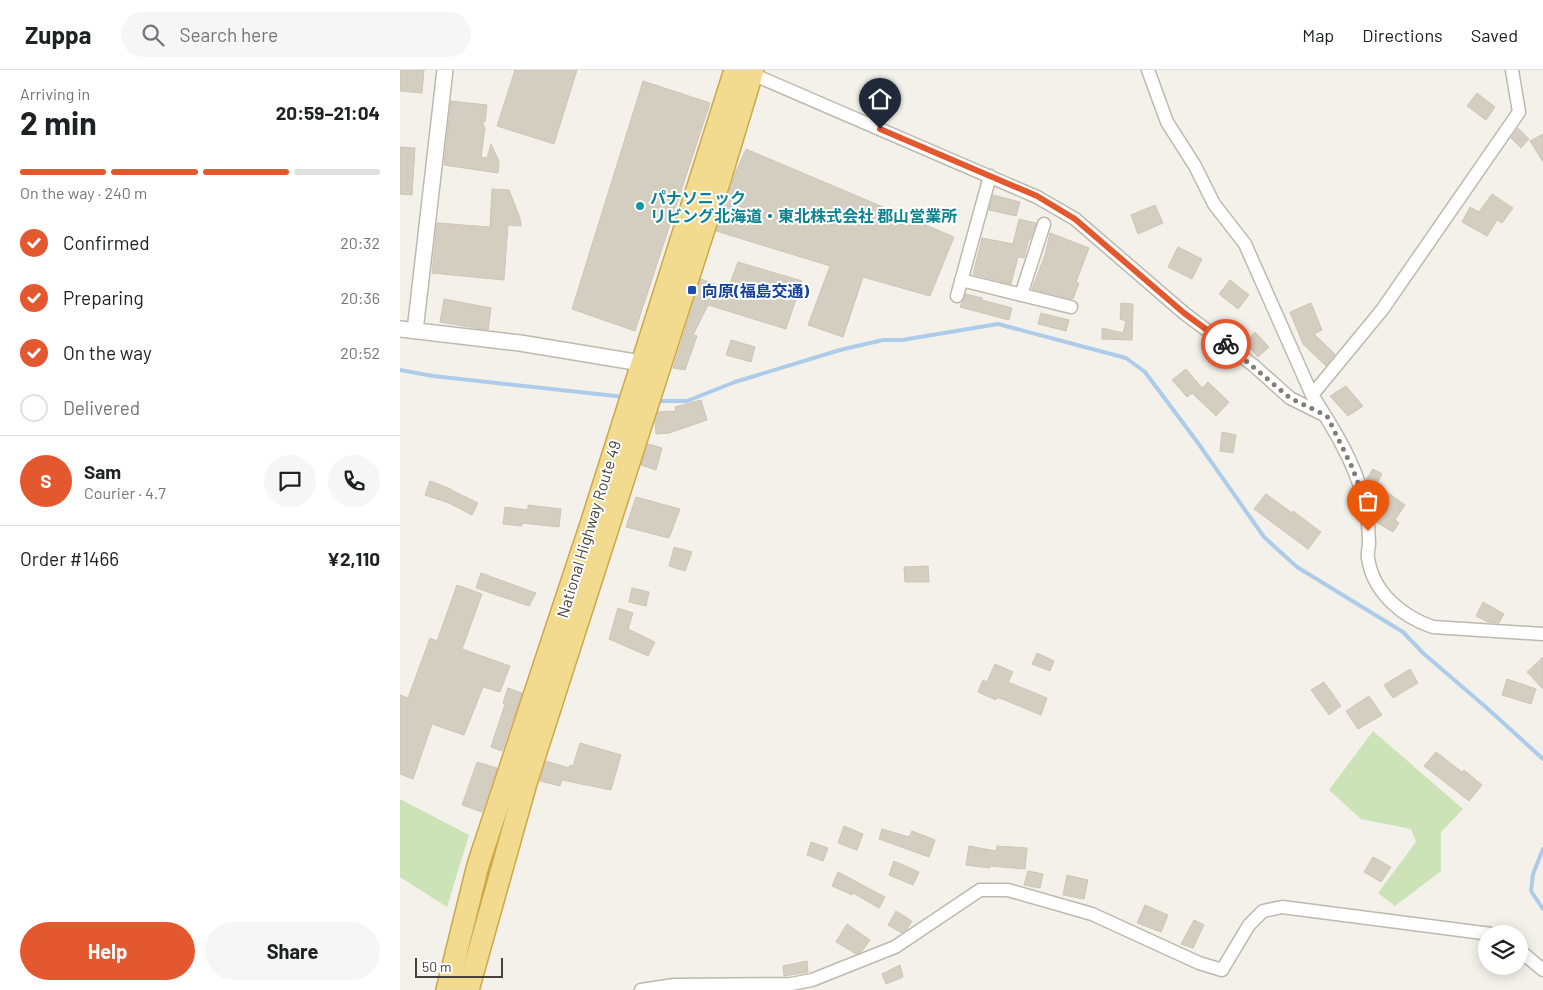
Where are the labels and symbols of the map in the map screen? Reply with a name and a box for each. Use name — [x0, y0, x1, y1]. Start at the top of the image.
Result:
pin — [859, 78, 901, 129]
place label: パナソニック リビング北海道・東北株式会社 郡山営業所 — [650, 188, 957, 225]
marker: パナソニック リビング北海道・東北株式会社 郡山営業所 — [634, 200, 646, 212]
place label: 向原(福島交通) — [702, 281, 810, 300]
marker: 向原(福島交通) — [686, 284, 698, 296]
courier — [1201, 319, 1251, 369]
street label: National Highway Route 49 — [552, 438, 624, 620]
pin — [1347, 480, 1389, 531]
scale bar — [415, 955, 502, 978]

